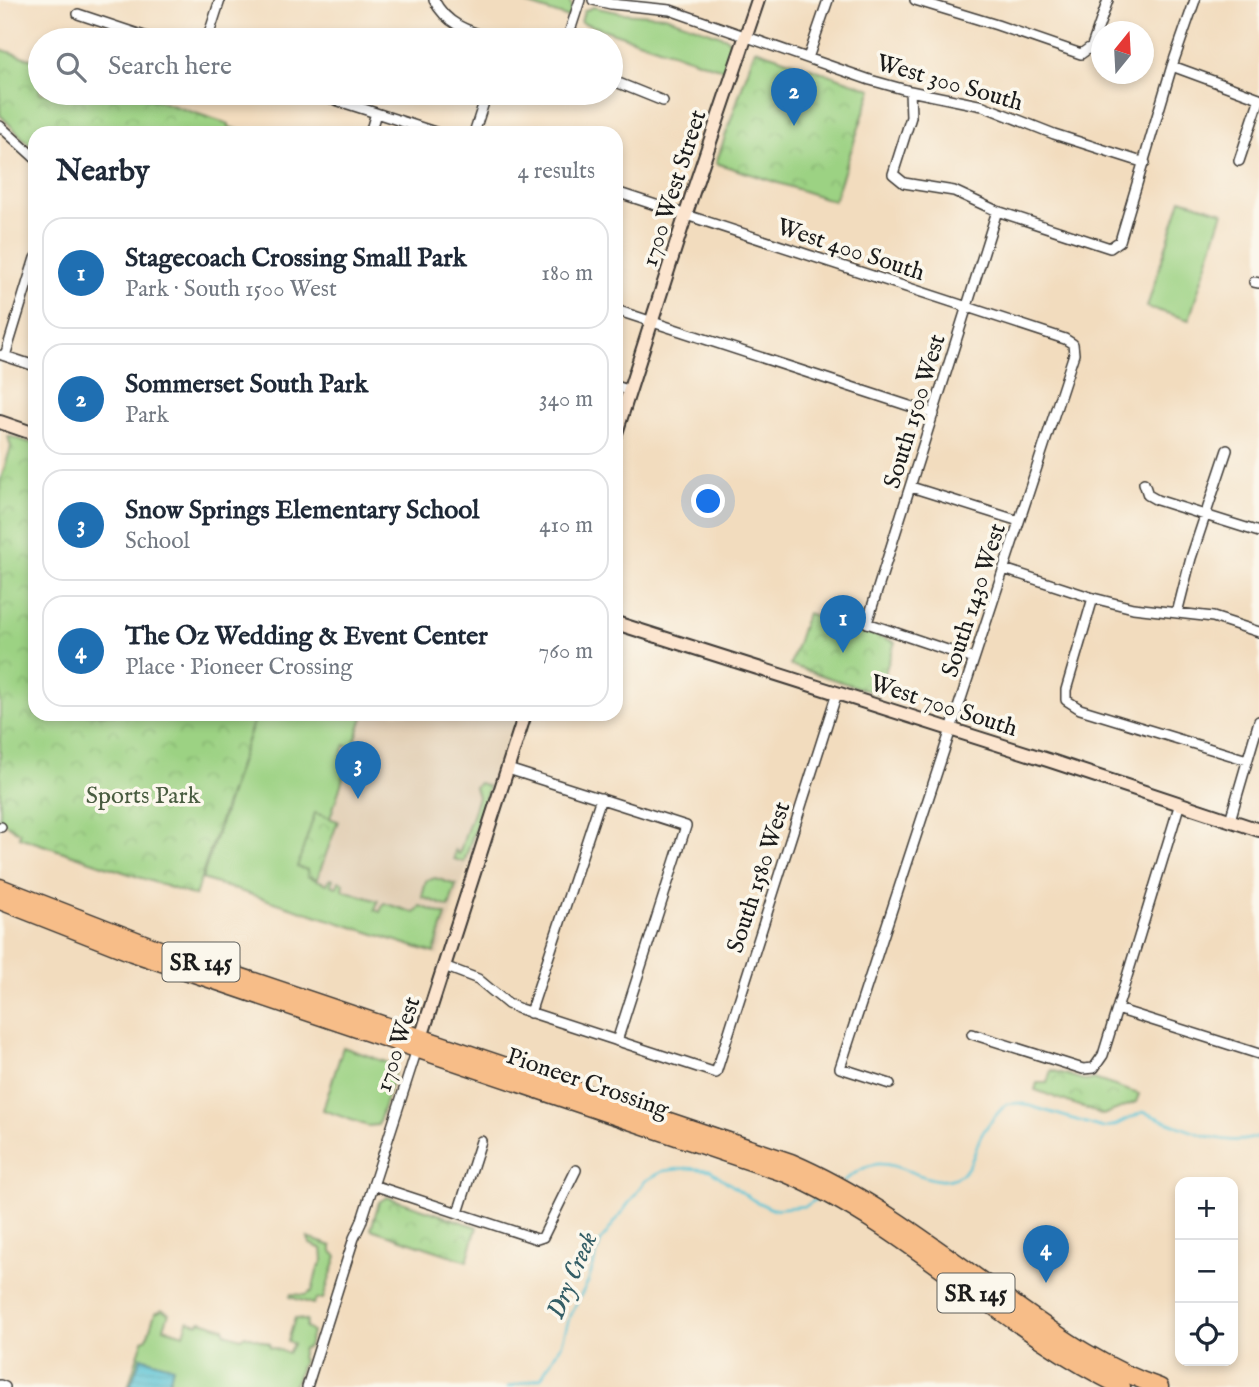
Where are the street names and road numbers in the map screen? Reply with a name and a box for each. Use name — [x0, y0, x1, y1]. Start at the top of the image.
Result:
street label: West 300 South — [873, 48, 1027, 119]
street label: 1700 West Street — [634, 106, 714, 271]
street label: West 400 South — [773, 212, 929, 289]
street label: South 1500 West — [877, 331, 954, 492]
street label: South 1430 West — [935, 520, 1014, 681]
street label: West 700 South — [866, 668, 1021, 745]
street label: South 1580 West — [720, 798, 798, 957]
road number: SR 145 — [162, 942, 240, 981]
street label: 1700 West — [368, 993, 428, 1096]
street label: Pioneer Crossing — [502, 1041, 674, 1126]
road number: SR 145 — [937, 1274, 1014, 1312]

